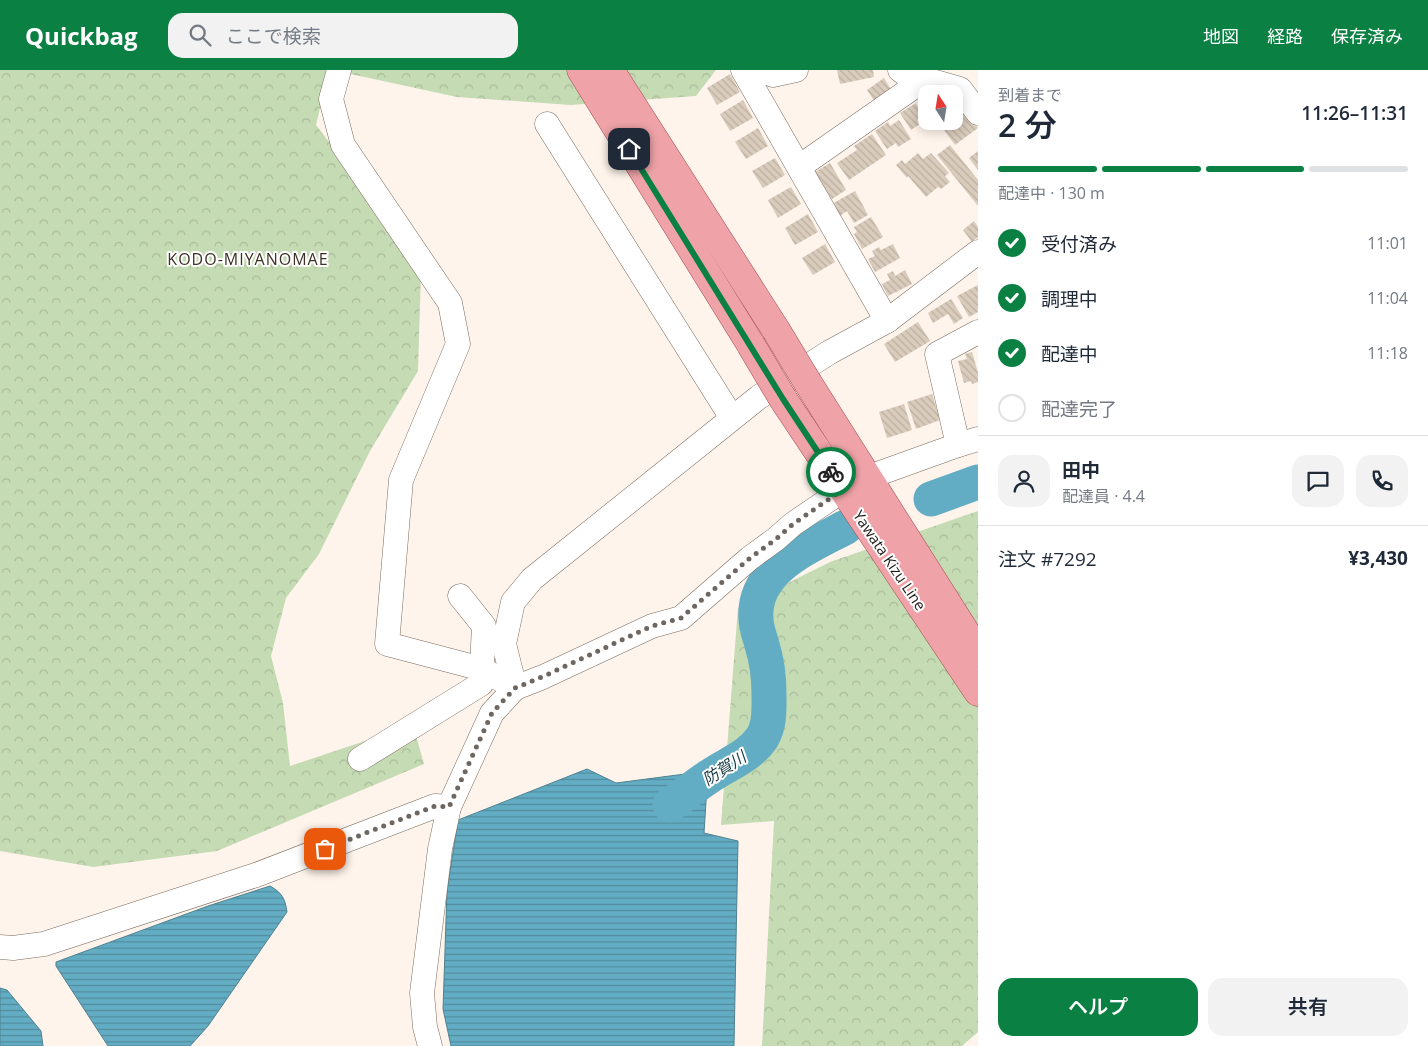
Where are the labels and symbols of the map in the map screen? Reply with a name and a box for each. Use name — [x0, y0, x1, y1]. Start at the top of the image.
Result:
north arrow — [918, 85, 962, 130]
pin — [608, 128, 650, 170]
district label: KODO-MIYANOMAE — [167, 248, 329, 270]
courier — [806, 447, 856, 497]
street label: Yawata Kizu Line — [849, 506, 931, 614]
water label: 防賀川 — [698, 745, 752, 790]
pin — [304, 828, 346, 870]

